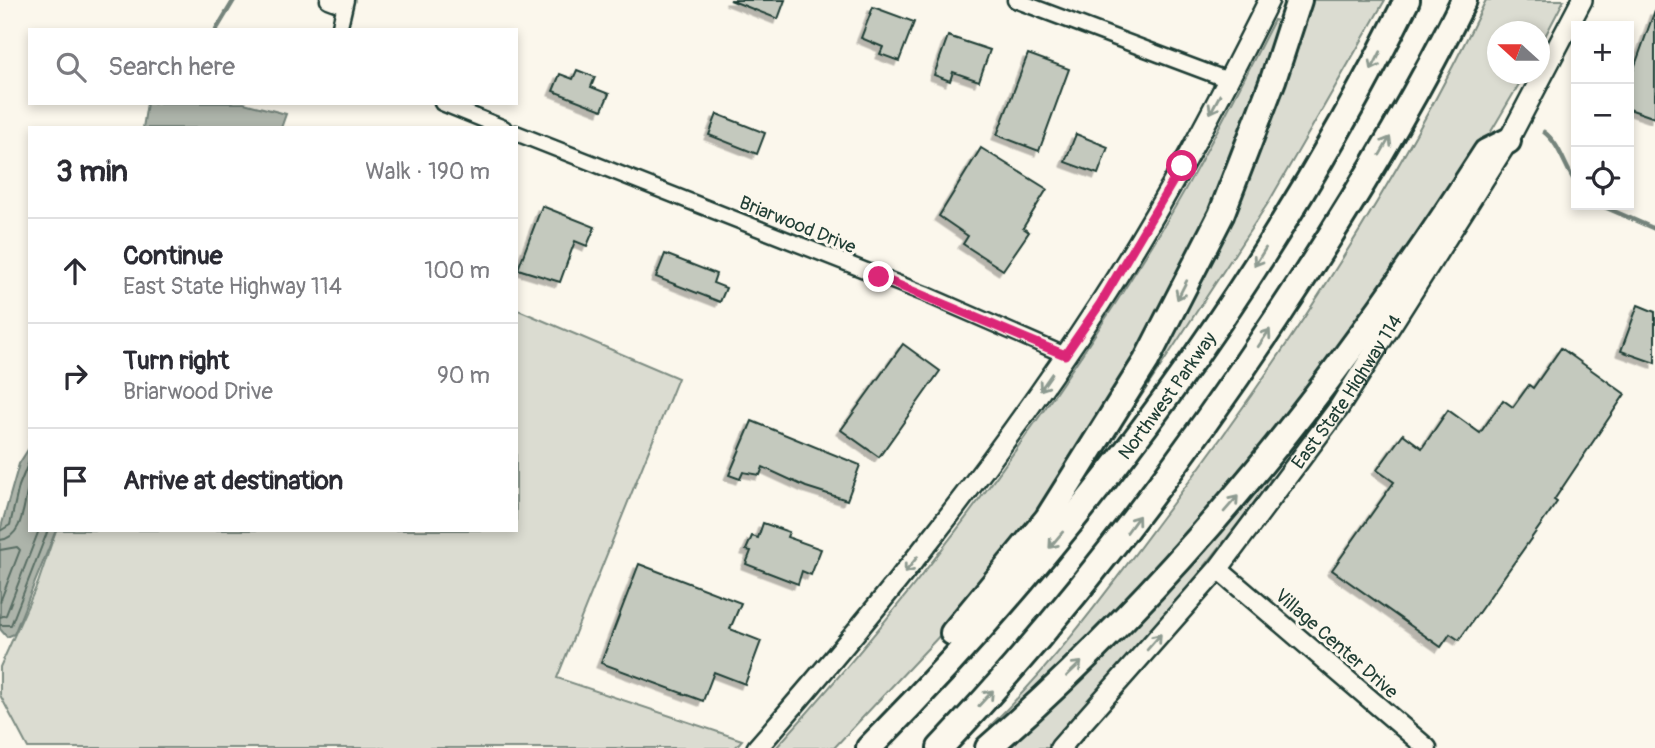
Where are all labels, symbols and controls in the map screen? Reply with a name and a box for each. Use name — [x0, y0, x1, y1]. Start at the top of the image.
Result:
north arrow — [1487, 21, 1550, 84]
map controls — [1571, 21, 1634, 210]
button: + — [1571, 21, 1634, 84]
search box — [28, 28, 518, 105]
icon: search — [52, 48, 90, 86]
one-way arrow — [1369, 50, 1382, 71]
text: Search here — [108, 51, 235, 83]
button: − — [1571, 84, 1634, 147]
one-way arrow — [1208, 93, 1221, 114]
one-way arrow — [1379, 136, 1392, 157]
button: locate — [1571, 147, 1634, 210]
route start — [1166, 150, 1197, 181]
text: 3 min — [56, 153, 128, 190]
text: Walk · 190 m — [365, 157, 490, 186]
street label: Briarwood Drive — [736, 191, 860, 259]
text: Continue — [123, 240, 223, 272]
one-way arrow — [1253, 246, 1267, 266]
icon: ahead — [56, 252, 94, 290]
text: 100 m — [424, 256, 490, 285]
route end — [863, 261, 894, 292]
text: East State Highway 114 — [123, 272, 342, 301]
one-way arrow — [1175, 279, 1189, 300]
street label: East State Highway 114 — [1286, 310, 1408, 474]
street label: Northwest Parkway — [1113, 327, 1222, 465]
one-way arrow — [1257, 329, 1271, 349]
text: Turn right — [123, 345, 229, 377]
icon: right — [56, 357, 94, 395]
text: 90 m — [437, 361, 490, 390]
one-way arrow — [1039, 372, 1053, 391]
text: Briarwood Drive — [123, 377, 273, 406]
icon: arrive — [56, 462, 94, 500]
text: Arrive at destination — [123, 465, 343, 497]
one-way arrow — [1223, 495, 1239, 513]
one-way arrow — [1125, 515, 1140, 534]
one-way arrow — [1048, 531, 1063, 549]
one-way arrow — [904, 555, 919, 574]
street label: Village Center Drive — [1270, 584, 1403, 704]
one-way arrow — [1146, 633, 1162, 651]
one-way arrow — [1065, 660, 1082, 677]
one-way arrow — [978, 690, 995, 707]

